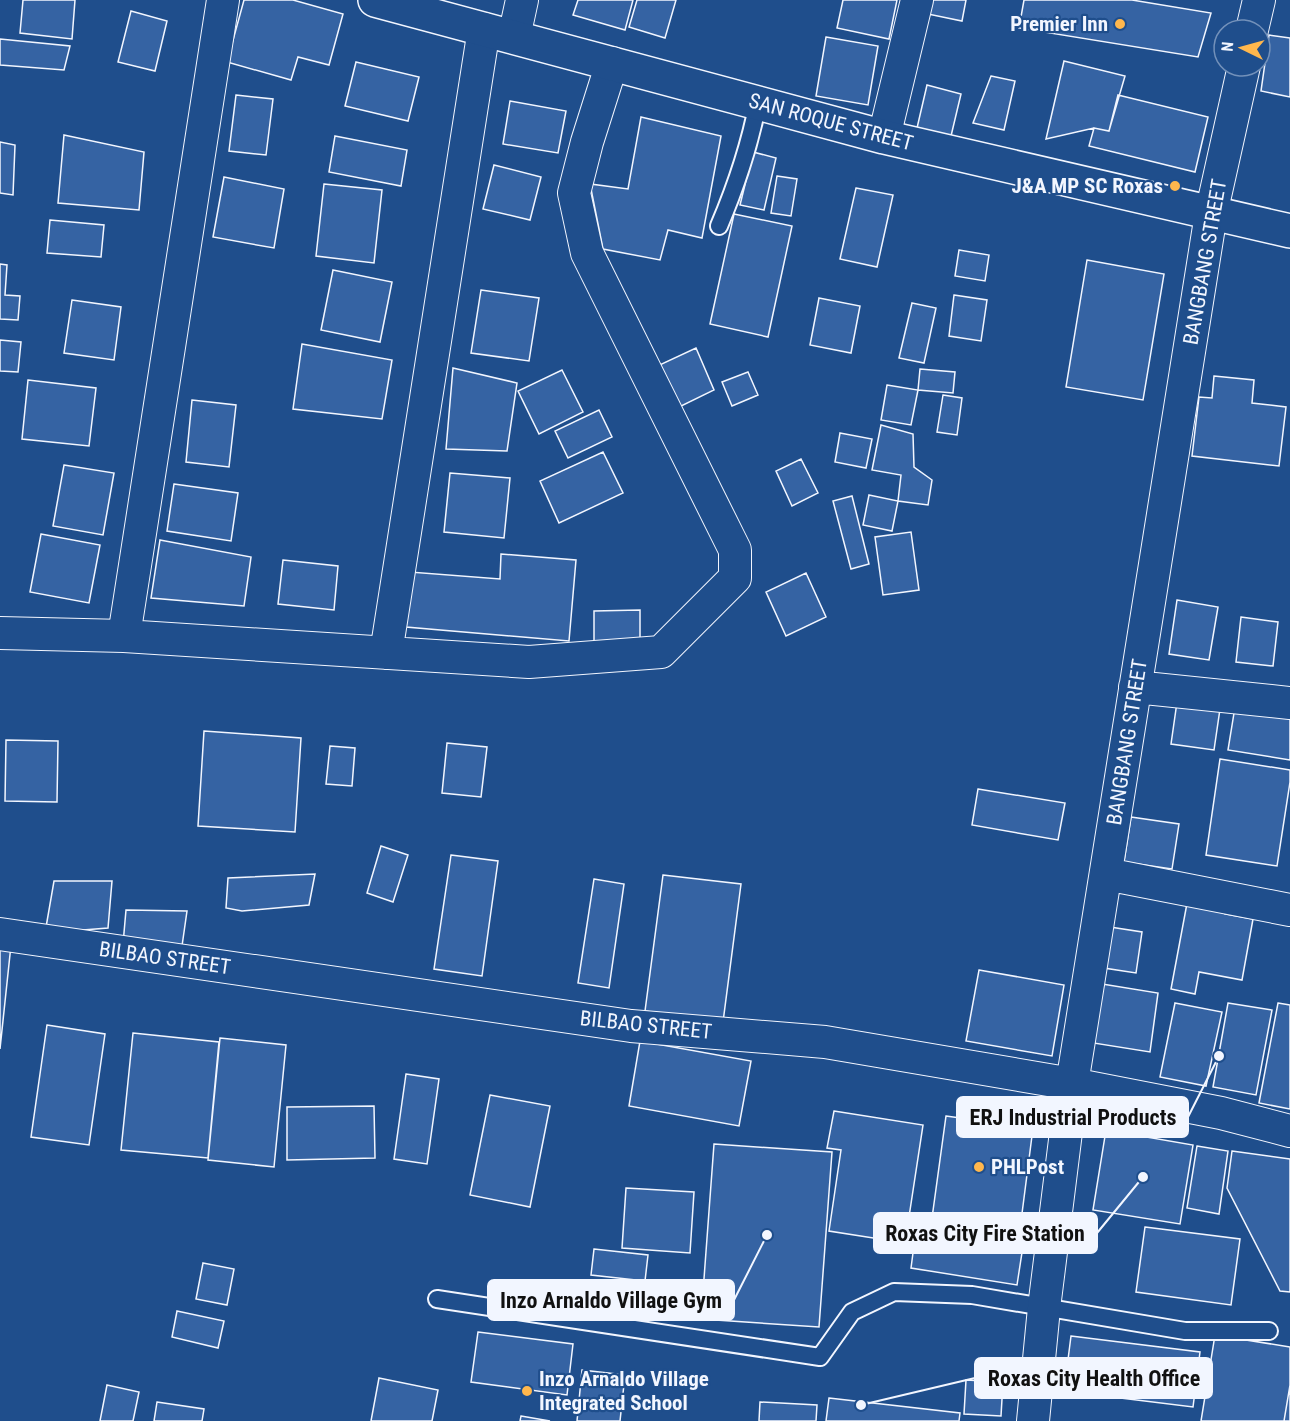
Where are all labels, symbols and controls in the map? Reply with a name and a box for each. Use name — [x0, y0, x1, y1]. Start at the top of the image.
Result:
place label: Premier Inn — [1010, 12, 1108, 36]
marker: Premier Inn — [1113, 17, 1127, 31]
north arrow — [1212, 18, 1272, 78]
text: N — [1218, 41, 1237, 52]
street label: SAN ROQUE STREET — [746, 89, 916, 156]
place label: J&A MP SC Roxas — [1012, 174, 1163, 198]
street label: BANGBANG STREET — [1179, 177, 1231, 347]
marker: J&A MP SC Roxas — [1168, 179, 1182, 193]
street label: BANGBANG STREET — [1102, 657, 1152, 827]
street label: BILBAO STREET — [98, 937, 232, 979]
street label: BILBAO STREET — [579, 1006, 713, 1044]
callout: ERJ Industrial Products — [957, 1097, 1188, 1137]
text: ERJ Industrial Products — [970, 1105, 1176, 1130]
place label: PHLPost — [991, 1155, 1064, 1179]
marker: PHLPost — [972, 1160, 986, 1174]
callout: Roxas City Fire Station — [874, 1213, 1097, 1253]
text: Roxas City Fire Station — [885, 1221, 1085, 1246]
callout: Inzo Arnaldo Village Gym — [488, 1280, 734, 1320]
text: Inzo Arnaldo Village Gym — [500, 1288, 722, 1313]
callout: Roxas City Health Office — [975, 1358, 1212, 1398]
text: Roxas City Health Office — [988, 1366, 1200, 1391]
place label: Inzo Arnaldo Village Integrated School — [539, 1367, 709, 1415]
marker: Inzo Arnaldo Village Integrated School — [520, 1384, 534, 1398]

